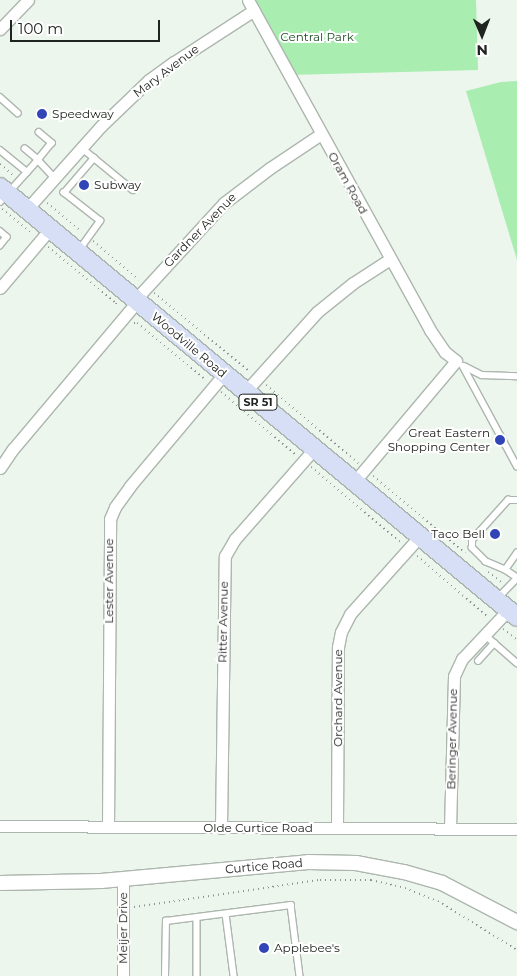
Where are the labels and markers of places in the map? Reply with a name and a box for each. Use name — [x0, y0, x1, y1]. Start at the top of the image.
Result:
place label: Speedway — [52, 107, 114, 121]
marker: Speedway — [36, 108, 48, 120]
place label: Subway — [94, 178, 141, 192]
marker: Subway — [78, 179, 90, 191]
place label: Great Eastern Shopping Center — [388, 426, 490, 454]
marker: Great Eastern Shopping Center — [494, 434, 506, 446]
place label: Taco Bell — [431, 527, 485, 541]
marker: Taco Bell — [489, 528, 501, 540]
place label: Applebee's — [274, 941, 340, 955]
marker: Applebee's — [258, 942, 270, 954]

